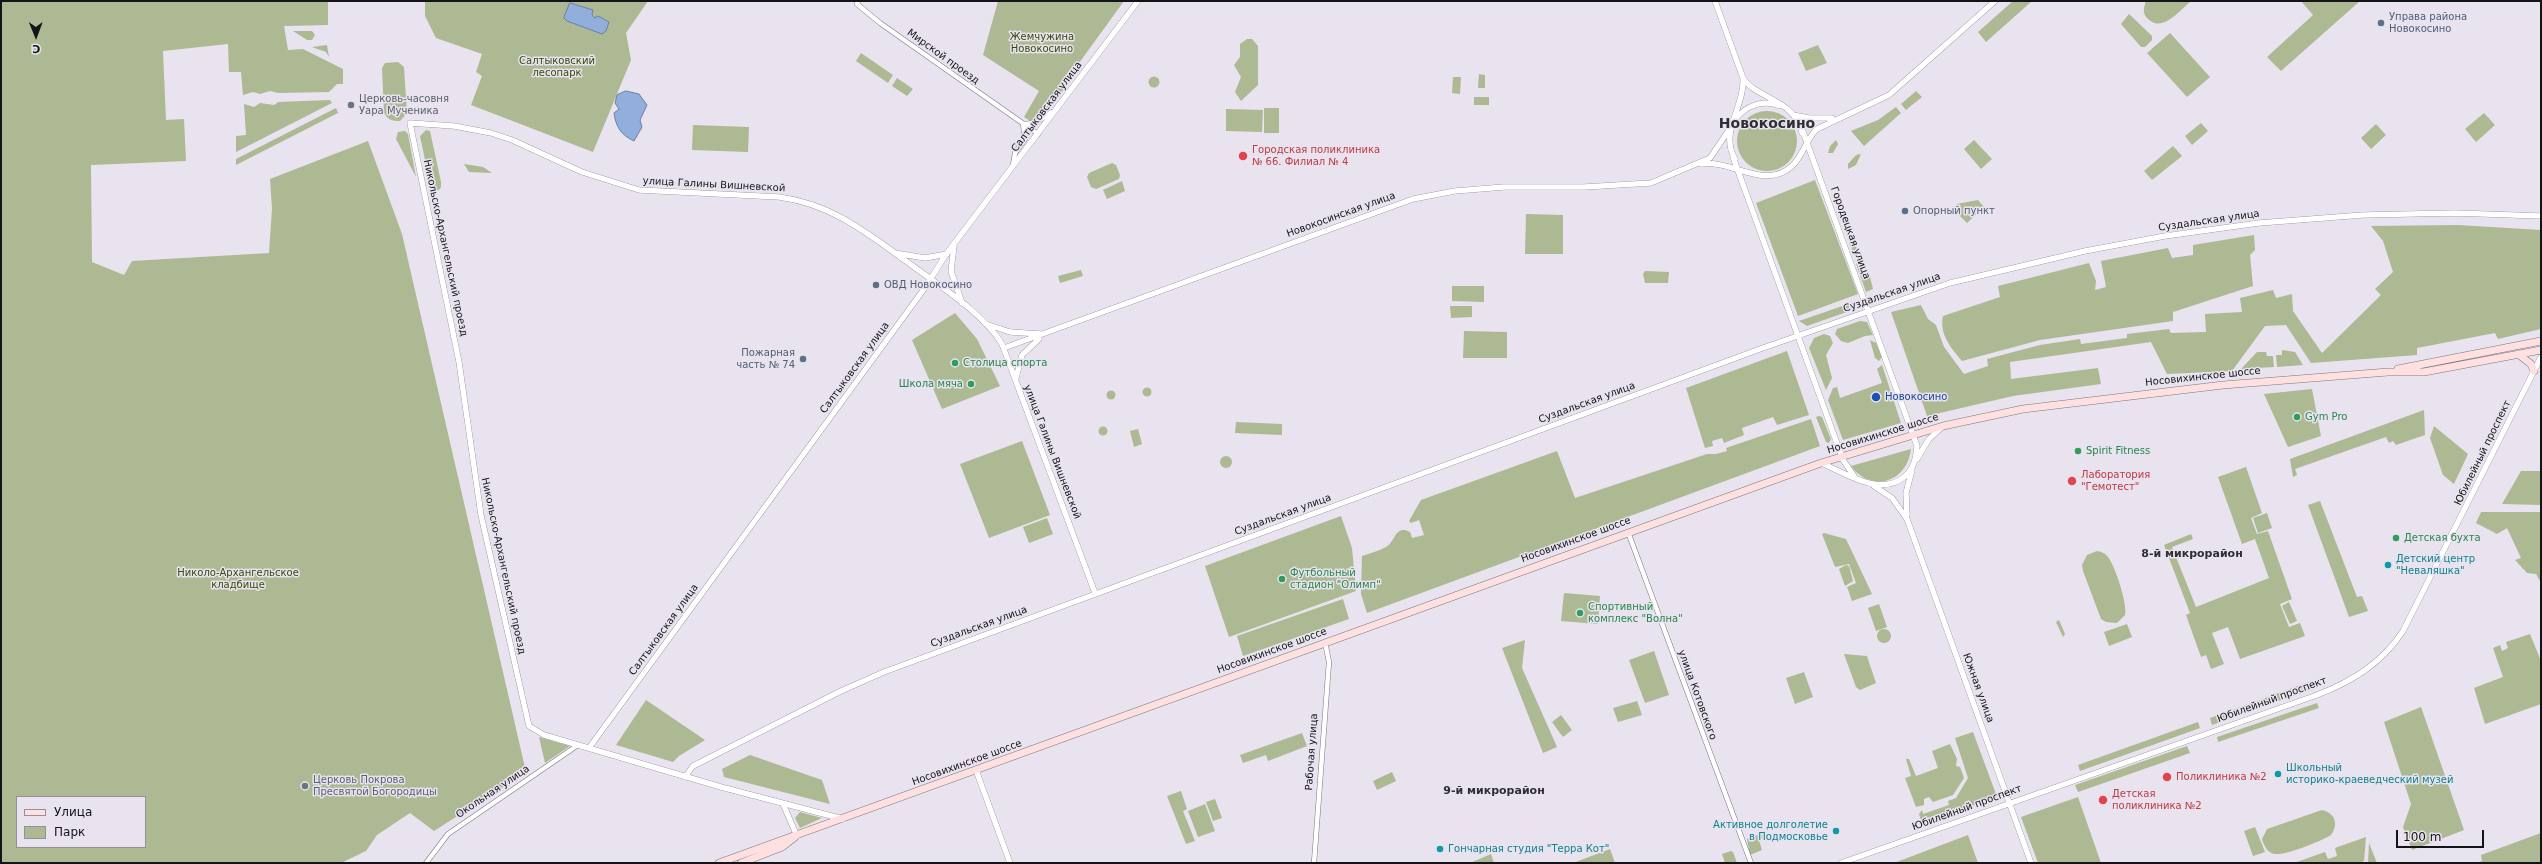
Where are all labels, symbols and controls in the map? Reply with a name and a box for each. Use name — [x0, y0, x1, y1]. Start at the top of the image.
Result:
place label: Управа района Новокосино — [2389, 11, 2467, 34]
north arrow — [16, 16, 56, 56]
marker: Управа района Новокосино — [2376, 18, 2386, 28]
street label: Мирской проезд — [905, 27, 981, 87]
park label: Жемчужина Новокосино — [1010, 31, 1074, 54]
text: С — [32, 42, 40, 55]
park label: Салтыковский лесопарк — [519, 55, 595, 78]
street label: Салтыковская улица — [1009, 60, 1085, 154]
place label: Церковь-часовня Уара Мученика — [359, 93, 449, 116]
marker: Церковь-часовня Уара Мученика — [346, 100, 356, 110]
district label: Новокосино — [1719, 116, 1815, 132]
place label: Городская поликлиника № 66. Филиал № 4 — [1252, 144, 1380, 168]
marker: Городская поликлиника № 66. Филиал № 4 — [1237, 150, 1249, 162]
street label: Никольско-Архангельский проезд — [420, 159, 470, 337]
street label: улица Галины Вишневской — [642, 175, 786, 195]
street label: Городецкая улица — [1828, 185, 1872, 281]
street label: Новокосинская улица — [1285, 190, 1397, 240]
place label: Опорный пункт — [1913, 205, 1995, 217]
marker: Опорный пункт — [1900, 206, 1910, 216]
street label: Суздальская улица — [2158, 208, 2260, 234]
street label: Суздальская улица — [1842, 271, 1942, 315]
place label: ОВД Новокосино — [884, 279, 972, 291]
marker: ОВД Новокосино — [871, 280, 881, 290]
street label: Салтыковская улица — [818, 320, 892, 416]
place label: Пожарная часть № 74 — [736, 347, 795, 370]
marker: Пожарная часть № 74 — [798, 354, 808, 364]
place label: Столица спорта — [963, 357, 1047, 369]
marker: Столица спорта — [950, 358, 960, 368]
street label: Носовихинское шоссе — [2145, 365, 2261, 389]
place label: Школа мяча — [899, 378, 963, 390]
marker: Школа мяча — [966, 379, 976, 389]
street label: Суздальская улица — [1537, 380, 1637, 426]
street label: улица Галины Вишневской — [1021, 383, 1083, 521]
marker: Новокосино — [1870, 391, 1882, 403]
place label: Новокосино — [1885, 391, 1947, 403]
street label: Юбилейный проспект — [2452, 398, 2514, 508]
street label: Носовихинское шоссе — [1826, 411, 1940, 457]
place label: Gym Pro — [2305, 411, 2347, 423]
marker: Gym Pro — [2292, 412, 2302, 422]
place label: Spirit Fitness — [2086, 445, 2150, 457]
marker: Spirit Fitness — [2073, 446, 2083, 456]
place label: Лаборатория "Гемотест" — [2081, 469, 2150, 492]
marker: Лаборатория "Гемотест" — [2066, 475, 2078, 487]
street label: Никольско-Архангельский проезд — [478, 477, 528, 655]
street label: Суздальская улица — [1233, 492, 1333, 538]
street label: Носовихинское шоссе — [1519, 515, 1633, 565]
place label: Детская бухта — [2404, 532, 2481, 544]
marker: Детская бухта — [2391, 533, 2401, 543]
district label: 8-й микрорайон — [2141, 547, 2243, 561]
place label: Детский центр "Неваляшка" — [2396, 553, 2475, 576]
marker: Детский центр "Неваляшка" — [2383, 560, 2393, 570]
park label: Николо-Архангельское кладбище — [177, 567, 299, 590]
place label: Футбольный стадион "Олимп" — [1290, 567, 1381, 590]
marker: Футбольный стадион "Олимп" — [1277, 574, 1287, 584]
street label: Салтыковская улица — [627, 582, 701, 678]
place label: Спортивный комплекс "Волна" — [1588, 601, 1683, 624]
street label: Суздальская улица — [929, 604, 1029, 650]
marker: Спортивный комплекс "Волна" — [1575, 608, 1585, 618]
street label: Носовихинское шоссе — [1215, 626, 1329, 676]
street label: улица Котовского — [1675, 648, 1719, 742]
street label: Южная улица — [1960, 651, 1996, 725]
street label: Юбилейный проспект — [2216, 675, 2328, 725]
street label: Рабочая улица — [1303, 713, 1321, 791]
street label: Носовихинское шоссе — [910, 738, 1024, 788]
place label: Школьный историко-краеведческий музей — [2286, 762, 2453, 786]
street label: Окольная улица — [454, 763, 532, 821]
marker: Школьный историко-краеведческий музей — [2273, 769, 2283, 779]
marker: Поликлиника №2 — [2161, 771, 2173, 783]
place label: Поликлиника №2 — [2176, 771, 2267, 783]
place label: Церковь Покрова Пресвятой Богородицы — [313, 774, 437, 798]
marker: Церковь Покрова Пресвятой Богородицы — [300, 781, 310, 791]
street label: Юбилейный проспект — [1911, 783, 2023, 833]
district label: 9-й микрорайон — [1443, 784, 1545, 798]
place label: Детская поликлиника №2 — [2112, 788, 2202, 812]
marker: Детская поликлиника №2 — [2097, 794, 2109, 806]
legend — [16, 796, 146, 848]
text: Улица — [54, 805, 92, 819]
place label: Активное долголетие в Подмосковье — [1713, 819, 1828, 842]
scale bar — [2398, 822, 2486, 848]
text: Парк — [54, 825, 85, 839]
marker: Активное долголетие в Подмосковье — [1831, 826, 1841, 836]
text: 100 m — [2403, 830, 2441, 844]
place label: Гончарная студия "Терра Кот" — [1448, 843, 1609, 855]
marker: Гончарная студия "Терра Кот" — [1435, 844, 1445, 854]

